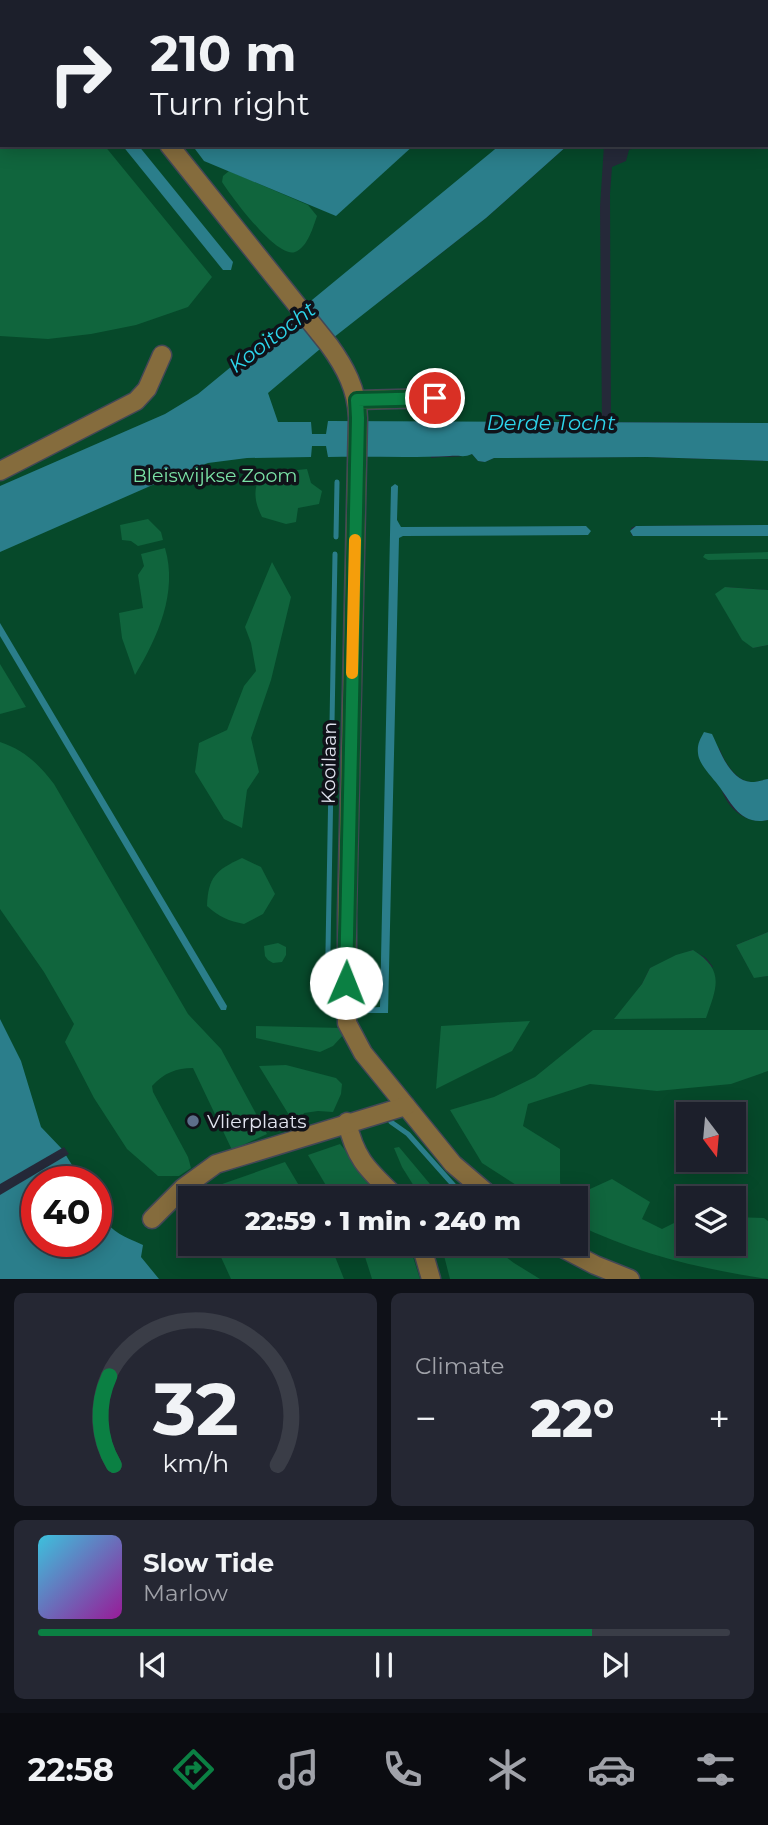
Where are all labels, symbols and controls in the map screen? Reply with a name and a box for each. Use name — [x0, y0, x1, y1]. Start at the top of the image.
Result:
text: 210 m — [150, 24, 297, 83]
icon: right — [35, 28, 126, 119]
text: Turn right — [150, 84, 310, 123]
water label: Kooitocht — [224, 296, 321, 378]
pin — [405, 368, 465, 428]
icon: arrive — [416, 379, 454, 417]
water label: Derde Tocht — [486, 410, 616, 435]
park label: Bleiswijkse Zoom — [133, 464, 297, 487]
street label: Kooilaan — [317, 722, 341, 804]
position arrow — [309, 946, 383, 1020]
north arrow — [676, 1102, 746, 1172]
map controls — [676, 1102, 746, 1256]
place label: Vlierplaats — [207, 1110, 307, 1133]
marker: Vlierplaats — [185, 1113, 201, 1129]
speed limit sign: 40 — [21, 1166, 112, 1257]
button: layers — [676, 1186, 746, 1256]
text: 22:59 · 1 min · 240 m — [245, 1205, 521, 1237]
text: Climate — [415, 1352, 504, 1380]
text: 32 — [152, 1366, 238, 1454]
text: 22° — [531, 1387, 614, 1450]
text: − — [415, 1395, 437, 1442]
text: + — [708, 1395, 730, 1442]
text: km/h — [162, 1448, 229, 1478]
text: Slow Tide — [143, 1547, 274, 1579]
text: Marlow — [143, 1579, 228, 1607]
icon: previous — [134, 1646, 172, 1684]
icon: pause — [365, 1646, 403, 1684]
icon: next — [596, 1646, 634, 1684]
icon: directions — [169, 1745, 218, 1794]
icon: music — [274, 1745, 323, 1794]
icon: phone — [378, 1745, 427, 1794]
icon: climate — [483, 1745, 532, 1794]
icon: car — [587, 1745, 636, 1794]
icon: filters — [691, 1745, 740, 1794]
text: 22:58 — [28, 1750, 114, 1789]

